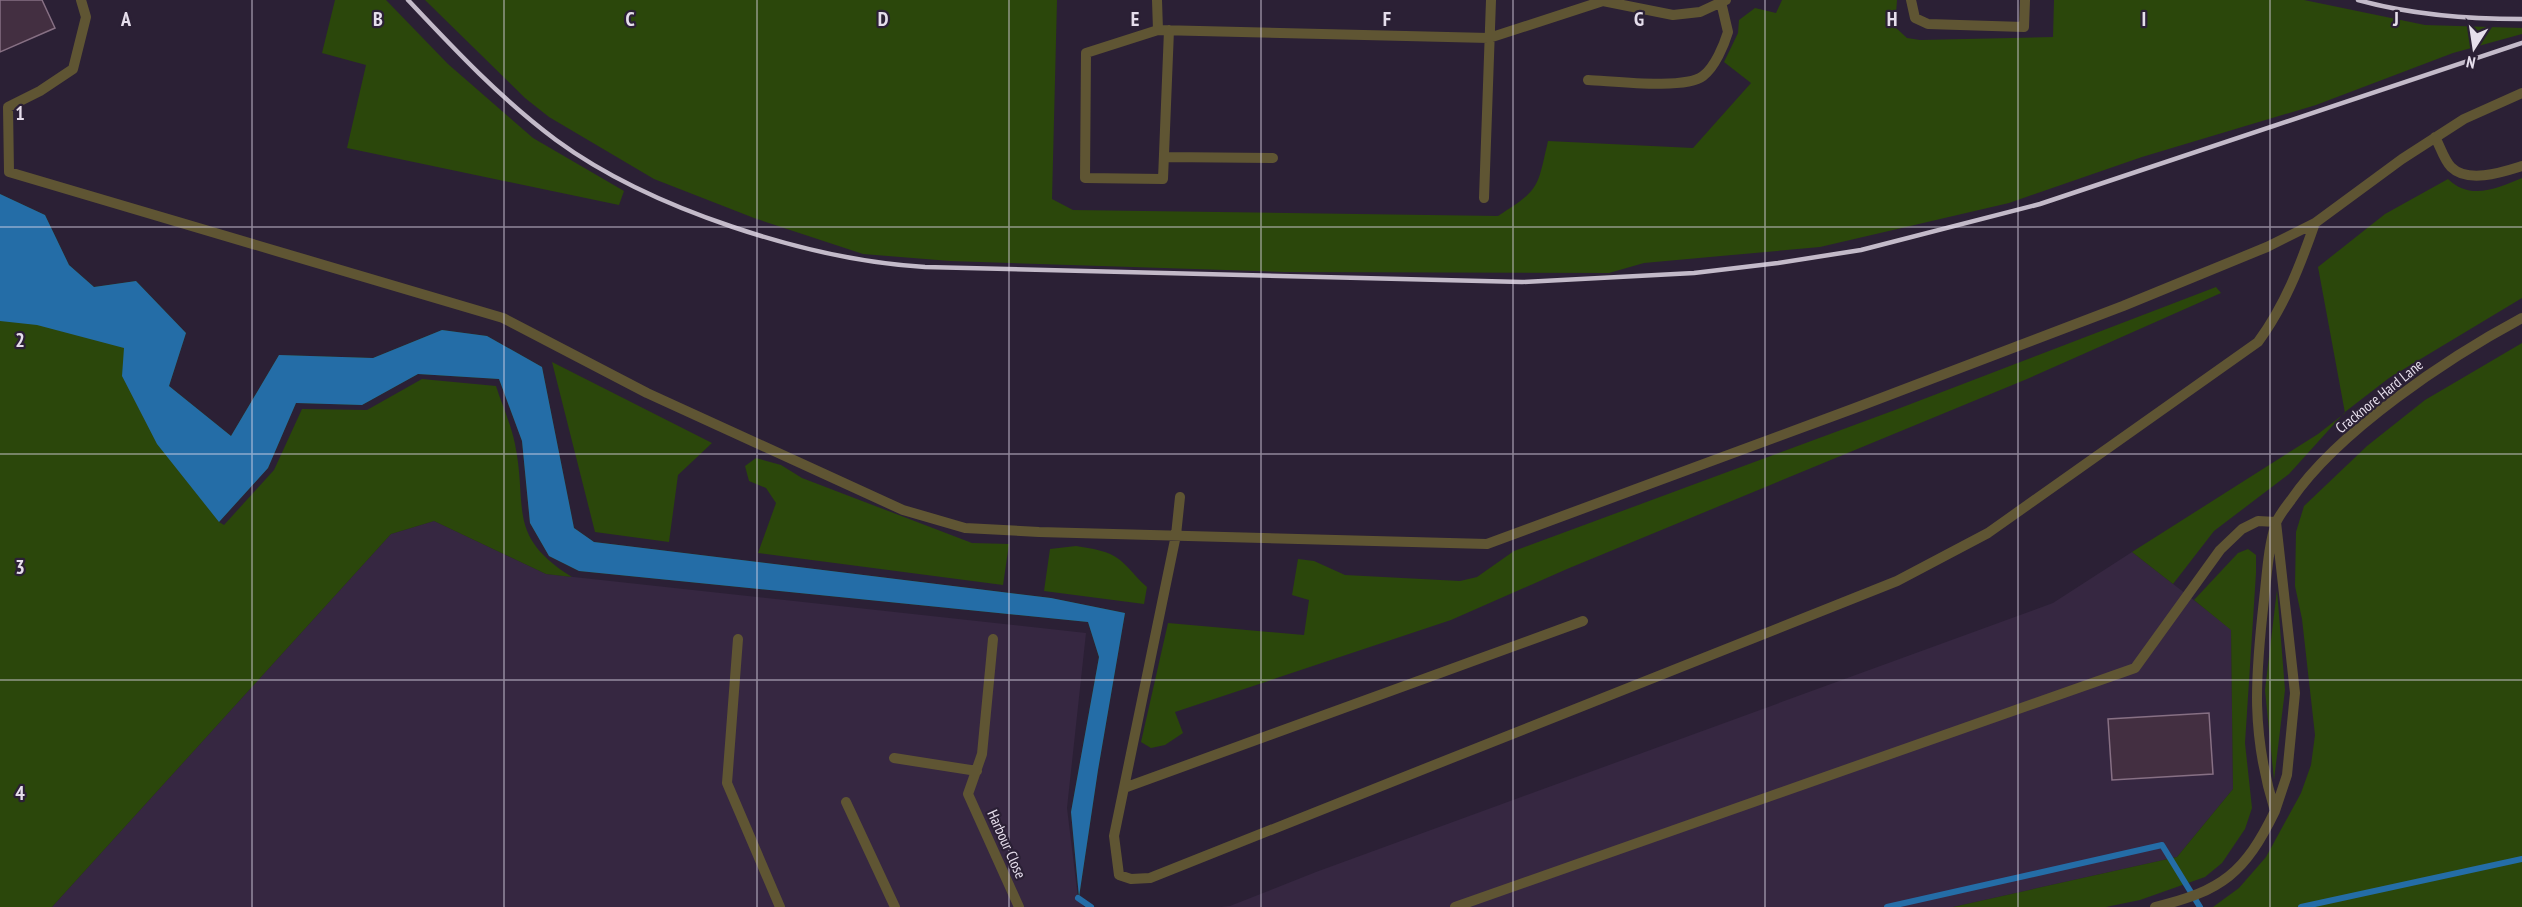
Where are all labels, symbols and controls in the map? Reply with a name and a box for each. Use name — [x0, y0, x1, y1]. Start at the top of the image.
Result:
text: A — [120, 6, 132, 32]
text: B — [373, 6, 383, 32]
text: C — [625, 6, 635, 32]
text: D — [878, 6, 889, 32]
text: E — [1131, 6, 1139, 32]
text: F — [1383, 6, 1391, 32]
text: G — [1634, 6, 1644, 32]
text: H — [1887, 6, 1897, 32]
text: I — [2142, 6, 2146, 32]
text: J — [2392, 6, 2399, 32]
north arrow — [2444, 18, 2504, 78]
text: N — [2465, 52, 2477, 73]
text: 1 — [15, 100, 25, 126]
text: 2 — [15, 327, 25, 353]
street label: Cracknore Hard Lane — [2331, 355, 2427, 437]
text: 3 — [15, 554, 25, 580]
text: 4 — [15, 780, 25, 806]
street label: Harbour Close — [983, 807, 1031, 881]

